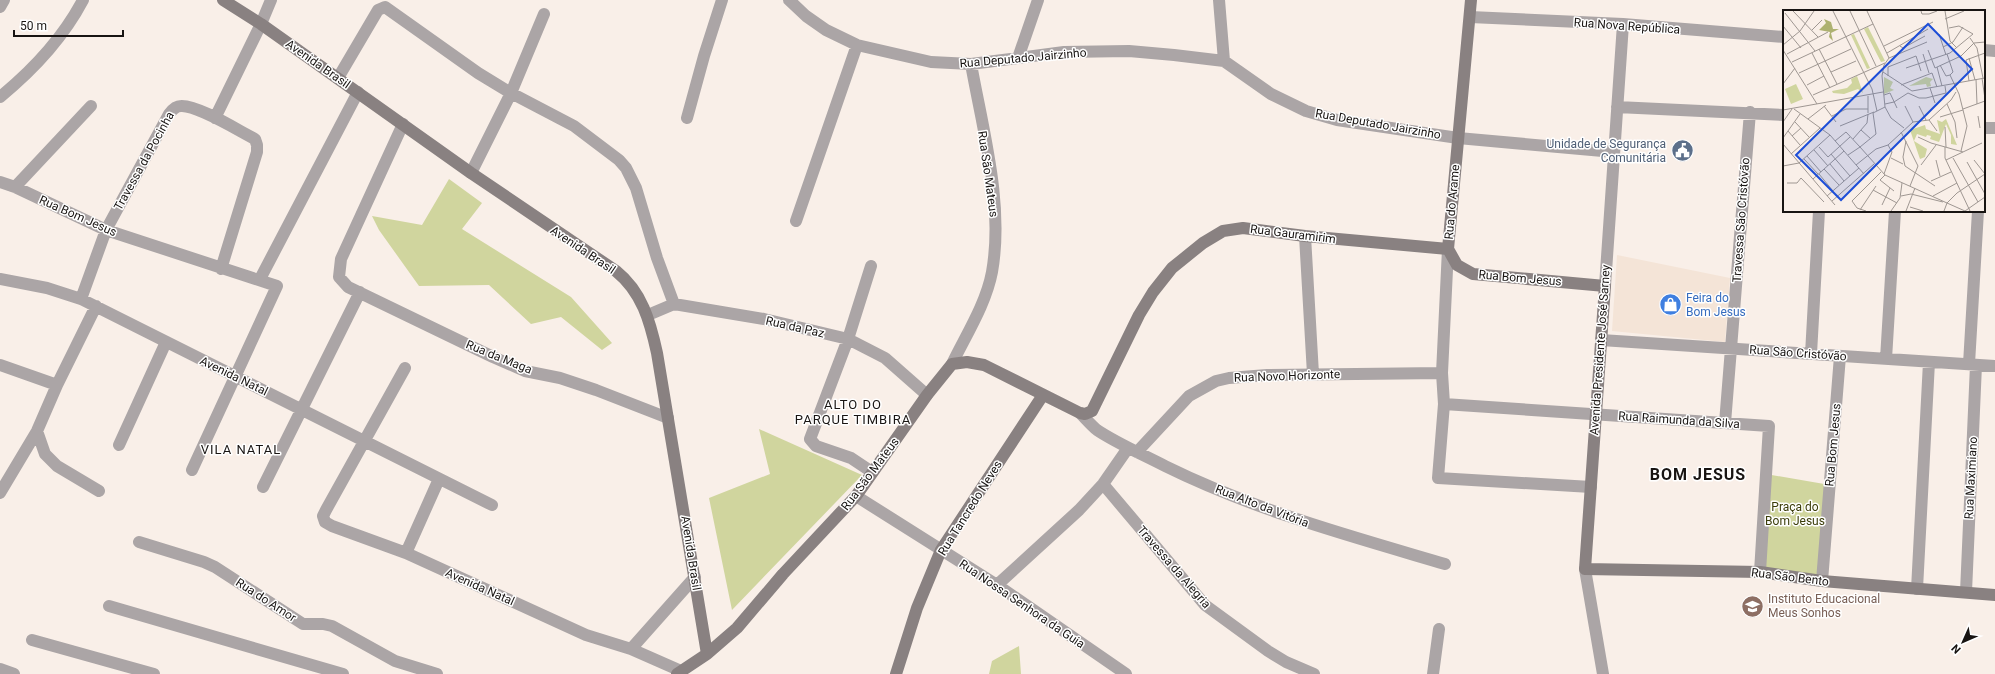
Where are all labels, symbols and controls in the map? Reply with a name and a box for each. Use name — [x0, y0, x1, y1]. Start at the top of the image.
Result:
inset map — [1783, 10, 1985, 212]
scale bar — [14, 12, 123, 38]
street label: Rua Nova República — [1573, 15, 1681, 37]
text: 50 m — [20, 19, 47, 33]
street label: Avenida Brasil — [283, 37, 353, 91]
street label: Rua Deputado Jairzinho — [959, 45, 1087, 71]
street label: Rua Deputado Jairzinho — [1314, 106, 1442, 142]
street label: Travessa da Pocinha — [111, 109, 177, 213]
street label: Rua São Mateus — [975, 130, 1001, 218]
place label: Unidade de Segurança Comunitária — [1547, 137, 1666, 165]
public building icon: Unidade de Segurança Comunitária — [1669, 138, 1695, 164]
street label: Travessa São Cristóvão — [1730, 157, 1752, 283]
street label: Rua do Arame — [1442, 164, 1462, 240]
street label: Rua Bom Jesus — [37, 193, 119, 239]
street label: Rua Gauramirim — [1249, 222, 1337, 246]
street label: Avenida Brasil — [548, 223, 618, 277]
street label: Avenida Presidente José Sarney — [1587, 264, 1613, 436]
street label: Rua Bom Jesus — [1478, 267, 1562, 289]
place label: Feira do Bom Jesus — [1686, 291, 1746, 319]
shop icon: Feira do Bom Jesus — [1658, 292, 1684, 318]
street label: Rua da Paz — [764, 313, 826, 341]
street label: Rua da Maga — [464, 337, 534, 377]
street label: Rua São Cristóvão — [1749, 343, 1847, 363]
street label: Avenida Natal — [198, 354, 270, 398]
street label: Rua Novo Horizonte — [1234, 367, 1340, 385]
district label: ALTO DO PARQUE TIMBIRA — [795, 397, 911, 427]
street label: Rua Bom Jesus — [1822, 403, 1844, 487]
street label: Rua Raimunda da Silva — [1618, 409, 1740, 431]
street label: Rua São Mateus — [838, 435, 902, 513]
street label: Rua Maximiano — [1962, 436, 1980, 520]
district label: VILA NATAL — [201, 442, 281, 457]
street label: Rua Tancredo Neves — [935, 458, 1005, 558]
district label: BOM JESUS — [1650, 465, 1746, 484]
street label: Rua Alto da Vitória — [1213, 482, 1311, 530]
park label: Praça do Bom Jesus — [1765, 500, 1825, 528]
street label: Avenida Brasil — [678, 515, 704, 591]
street label: Travessa da Alegria — [1134, 523, 1214, 611]
street label: Rua Nossa Senhora da Guia — [957, 557, 1087, 651]
street label: Rua São Bento — [1750, 565, 1830, 589]
street label: Avenida Natal — [443, 566, 517, 608]
street label: Rua do Amor — [233, 575, 299, 625]
place label: Instituto Educacional Meus Sonhos — [1768, 592, 1880, 620]
school or university icon: Instituto Educacional Meus Sonhos — [1740, 593, 1766, 619]
north arrow — [1943, 622, 1983, 662]
text: N — [1949, 641, 1964, 656]

